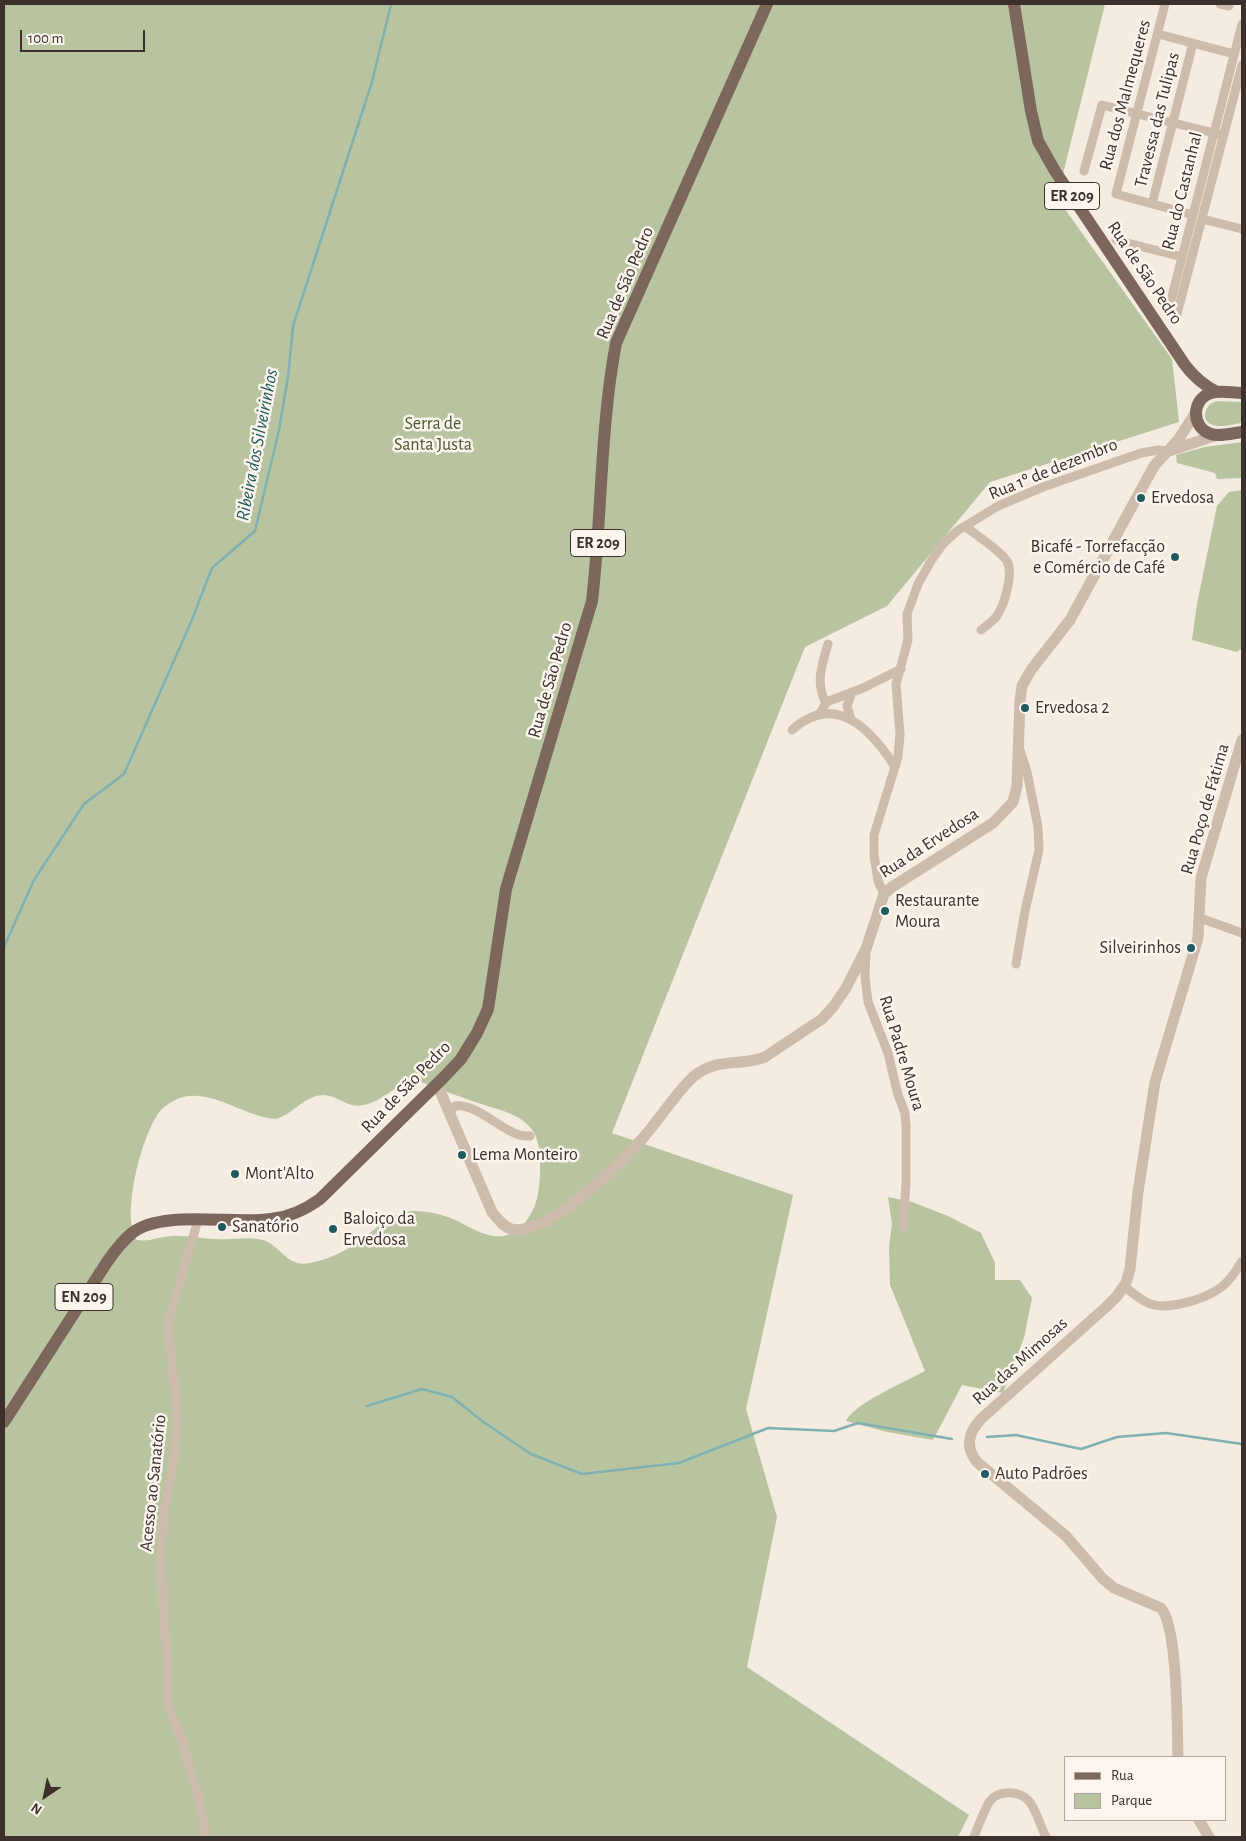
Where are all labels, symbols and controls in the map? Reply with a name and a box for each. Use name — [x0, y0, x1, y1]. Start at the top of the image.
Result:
street label: Rua dos Malmequeres — [1095, 17, 1155, 173]
scale bar — [22, 20, 148, 52]
text: 100 m — [28, 31, 63, 46]
street label: Travessa das Tulipas — [1130, 50, 1184, 190]
street label: Rua do Castanhal — [1157, 130, 1207, 252]
road number: ER 209 — [1044, 182, 1100, 210]
street label: Rua de São Pedro — [1103, 217, 1187, 329]
street label: Rua de São Pedro — [592, 224, 658, 342]
water label: Ribeira dos Silveirinhos — [231, 367, 283, 523]
park label: Serra de Santa Justa — [394, 413, 472, 456]
street label: Rua 1º de dezembro — [985, 433, 1121, 505]
place label: Ervedosa — [1151, 487, 1214, 509]
marker: Ervedosa — [1135, 492, 1147, 504]
road number: ER 209 — [570, 530, 626, 556]
place label: Bicafé - Torrefacção e Comércio de Café — [1031, 536, 1165, 578]
marker: Bicafé - Torrefacção e Comércio de Café — [1169, 551, 1181, 563]
street label: Rua de São Pedro — [523, 619, 577, 741]
place label: Ervedosa 2 — [1035, 697, 1109, 719]
marker: Ervedosa 2 — [1019, 702, 1031, 714]
street label: Rua Poço de Fátima — [1176, 741, 1234, 877]
street label: Rua da Ervedosa — [875, 803, 983, 883]
place label: Restaurante Moura — [895, 890, 979, 932]
marker: Restaurante Moura — [879, 905, 891, 917]
place label: Silveirinhos — [1099, 937, 1181, 959]
marker: Silveirinhos — [1185, 942, 1197, 954]
street label: Rua Padre Moura — [874, 993, 930, 1113]
street label: Rua de São Pedro — [357, 1036, 455, 1138]
place label: Lema Monteiro — [472, 1144, 578, 1166]
marker: Lema Monteiro — [456, 1149, 468, 1161]
place label: Mont'Alto — [245, 1163, 314, 1185]
marker: Mont'Alto — [229, 1168, 241, 1180]
place label: Baloiço da Ervedosa — [343, 1208, 415, 1250]
place label: Sanatório — [232, 1216, 299, 1238]
marker: Sanatório — [216, 1221, 228, 1233]
marker: Baloiço da Ervedosa — [327, 1223, 339, 1235]
road number: EN 209 — [55, 1284, 113, 1310]
street label: Rua das Mimosas — [968, 1313, 1072, 1409]
street label: Acesso ao Sanatório — [135, 1413, 171, 1553]
place label: Auto Padrões — [995, 1463, 1088, 1485]
marker: Auto Padrões — [979, 1468, 991, 1480]
legend — [1064, 1756, 1226, 1821]
text: Rua — [1111, 1768, 1134, 1783]
north arrow — [20, 1771, 70, 1821]
text: Parque — [1111, 1793, 1152, 1808]
text: N — [29, 1800, 45, 1817]

